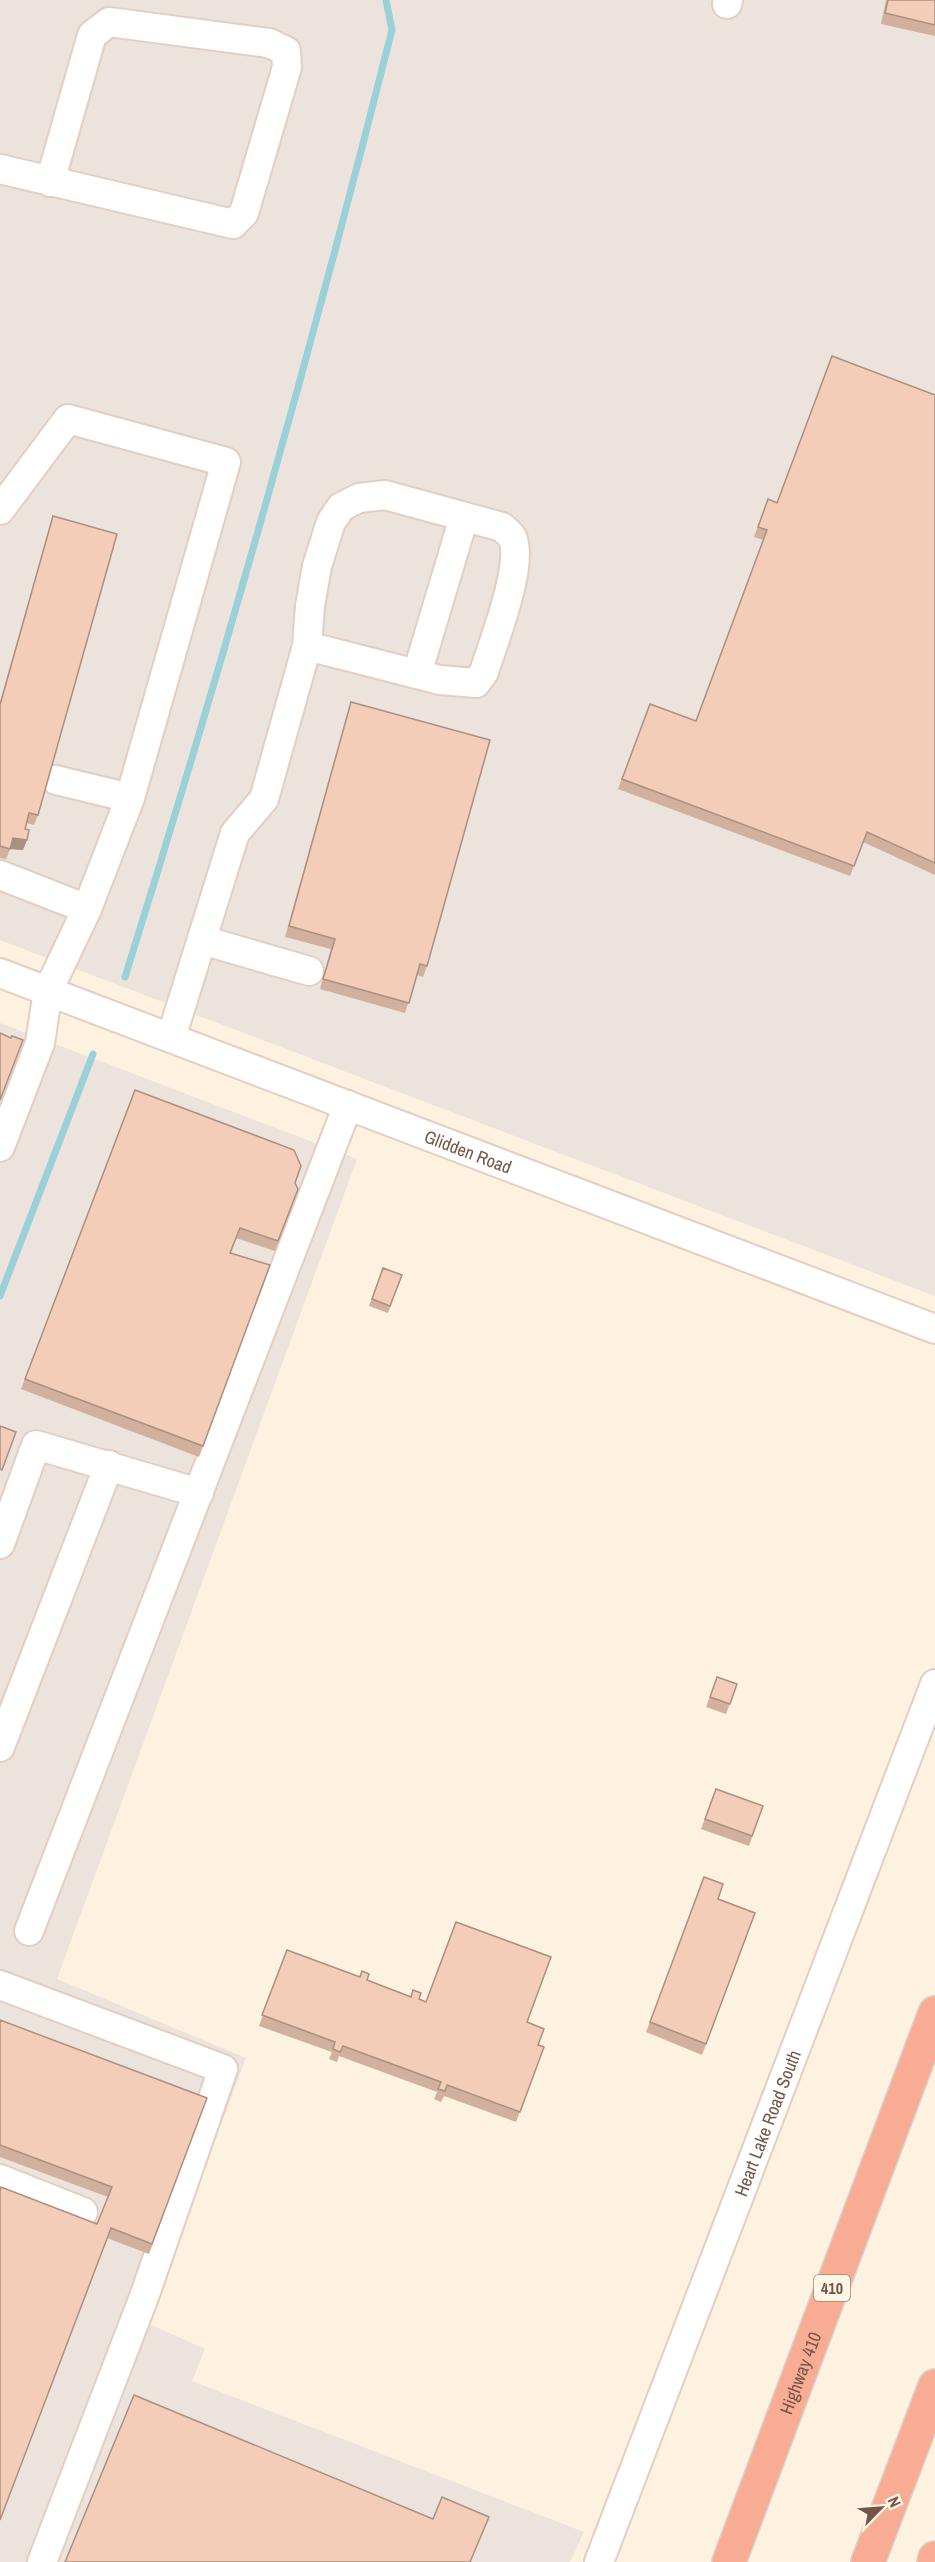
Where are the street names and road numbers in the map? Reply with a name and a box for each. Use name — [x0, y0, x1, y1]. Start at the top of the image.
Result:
street label: Glidden Road — [421, 1123, 515, 1179]
street label: Heart Lake Road South — [728, 2046, 806, 2200]
road number: 410 — [814, 2275, 850, 2301]
street label: Highway 410 — [773, 2328, 827, 2418]

